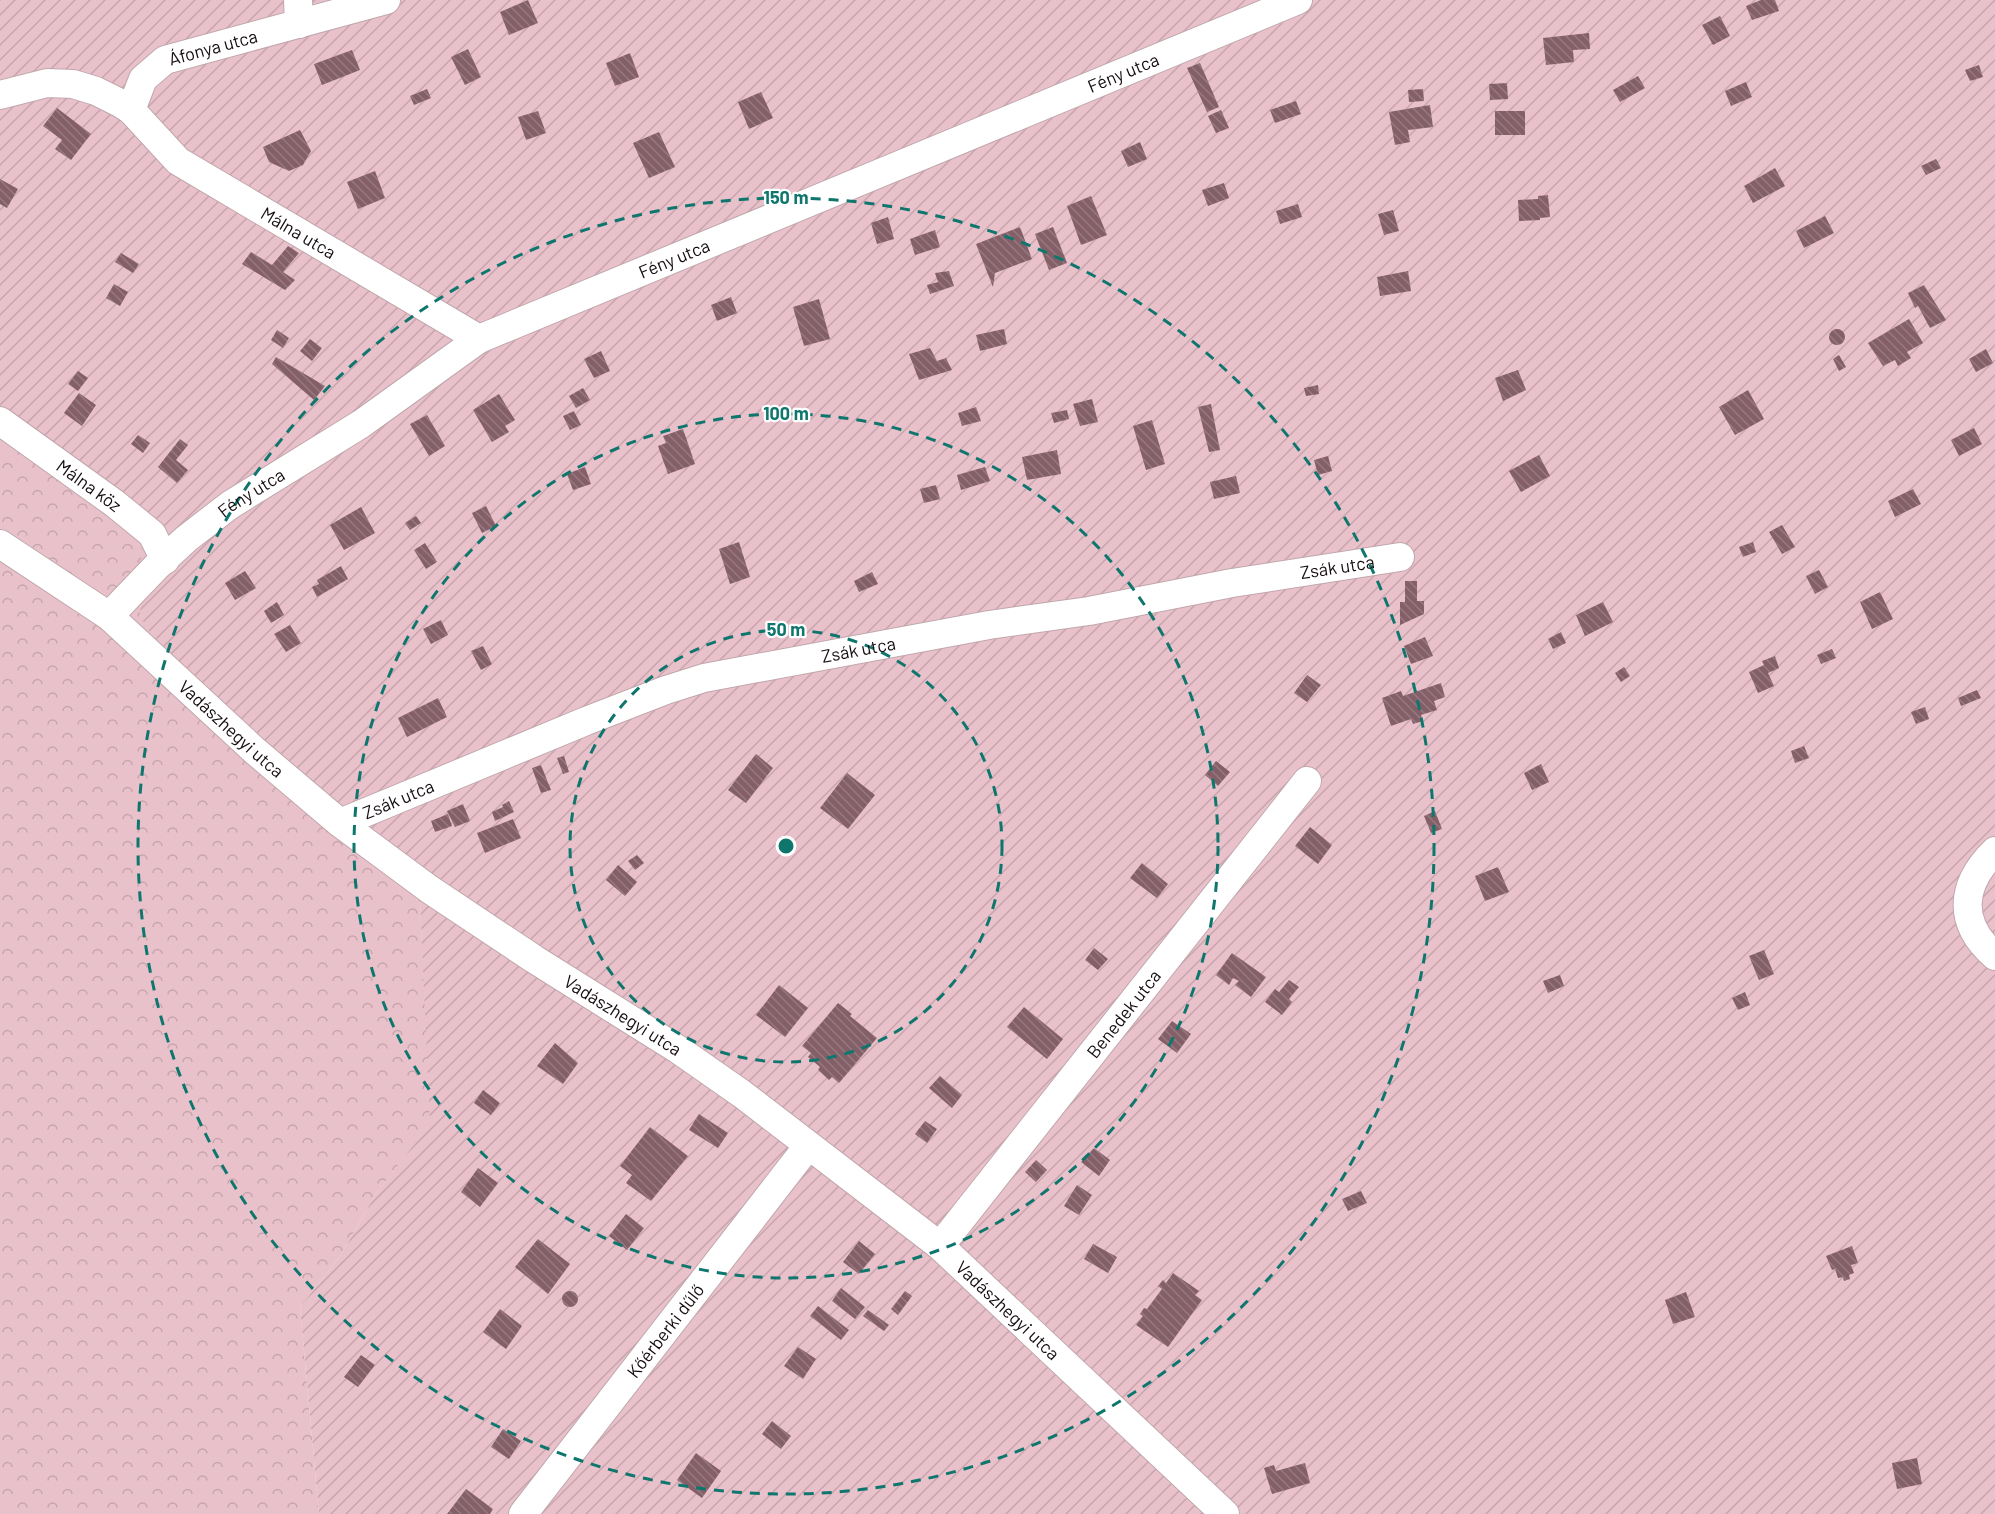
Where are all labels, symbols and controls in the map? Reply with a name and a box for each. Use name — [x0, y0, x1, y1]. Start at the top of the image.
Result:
street label: Áfonya utca — [166, 24, 260, 70]
street label: Fény utca — [1084, 48, 1162, 97]
text: 150 m — [764, 186, 808, 208]
street label: Málna utca — [257, 202, 340, 263]
street label: Fény utca — [635, 234, 713, 283]
text: 100 m — [763, 402, 809, 424]
street label: Málna köz — [52, 454, 126, 516]
street label: Fény utca — [213, 463, 289, 522]
street label: Zsák utca — [1299, 550, 1376, 583]
text: 50 m — [767, 618, 805, 640]
street label: Zsák utca — [820, 632, 897, 667]
street label: Vadászhegyi utca — [174, 675, 289, 782]
street label: Zsák utca — [359, 774, 437, 823]
centre of rings — [776, 836, 796, 856]
street label: Benedek utca — [1082, 965, 1165, 1062]
street label: Vadászhegyi utca — [560, 970, 686, 1060]
street label: Vadászhegyi utca — [952, 1256, 1065, 1364]
street label: Kőérberki dűlő — [622, 1279, 708, 1382]

